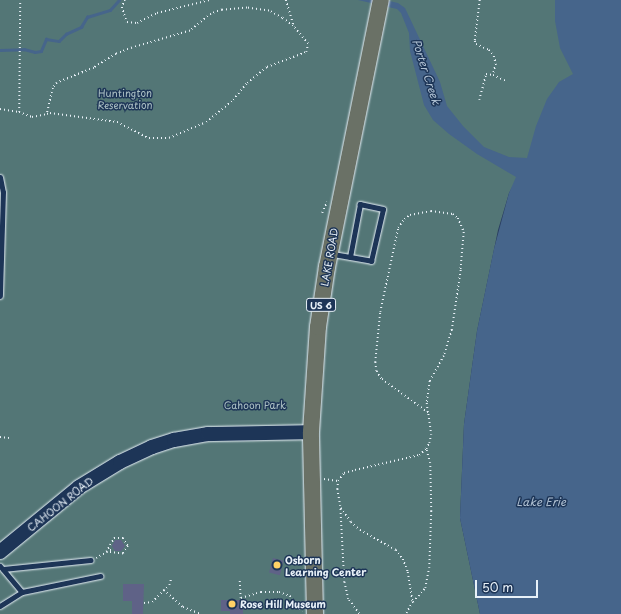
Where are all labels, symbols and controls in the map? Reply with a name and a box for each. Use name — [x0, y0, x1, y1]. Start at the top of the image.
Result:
water label: Porter Creek — [409, 37, 443, 107]
park label: Huntington Reservation — [97, 86, 153, 110]
street label: LAKE ROAD — [318, 227, 340, 287]
road number: US 6 — [306, 298, 336, 312]
park label: Cahoon Park — [224, 399, 286, 411]
street label: CAHOON ROAD — [24, 474, 96, 534]
water label: Lake Erie — [516, 495, 566, 509]
place label: Osborn Learning Center — [285, 553, 367, 576]
marker: Osborn Learning Center — [272, 560, 282, 570]
scale bar — [477, 572, 540, 598]
text: 50 m — [482, 578, 513, 596]
place label: Rose Hill Museum — [240, 598, 326, 610]
marker: Rose Hill Museum — [227, 599, 237, 609]

